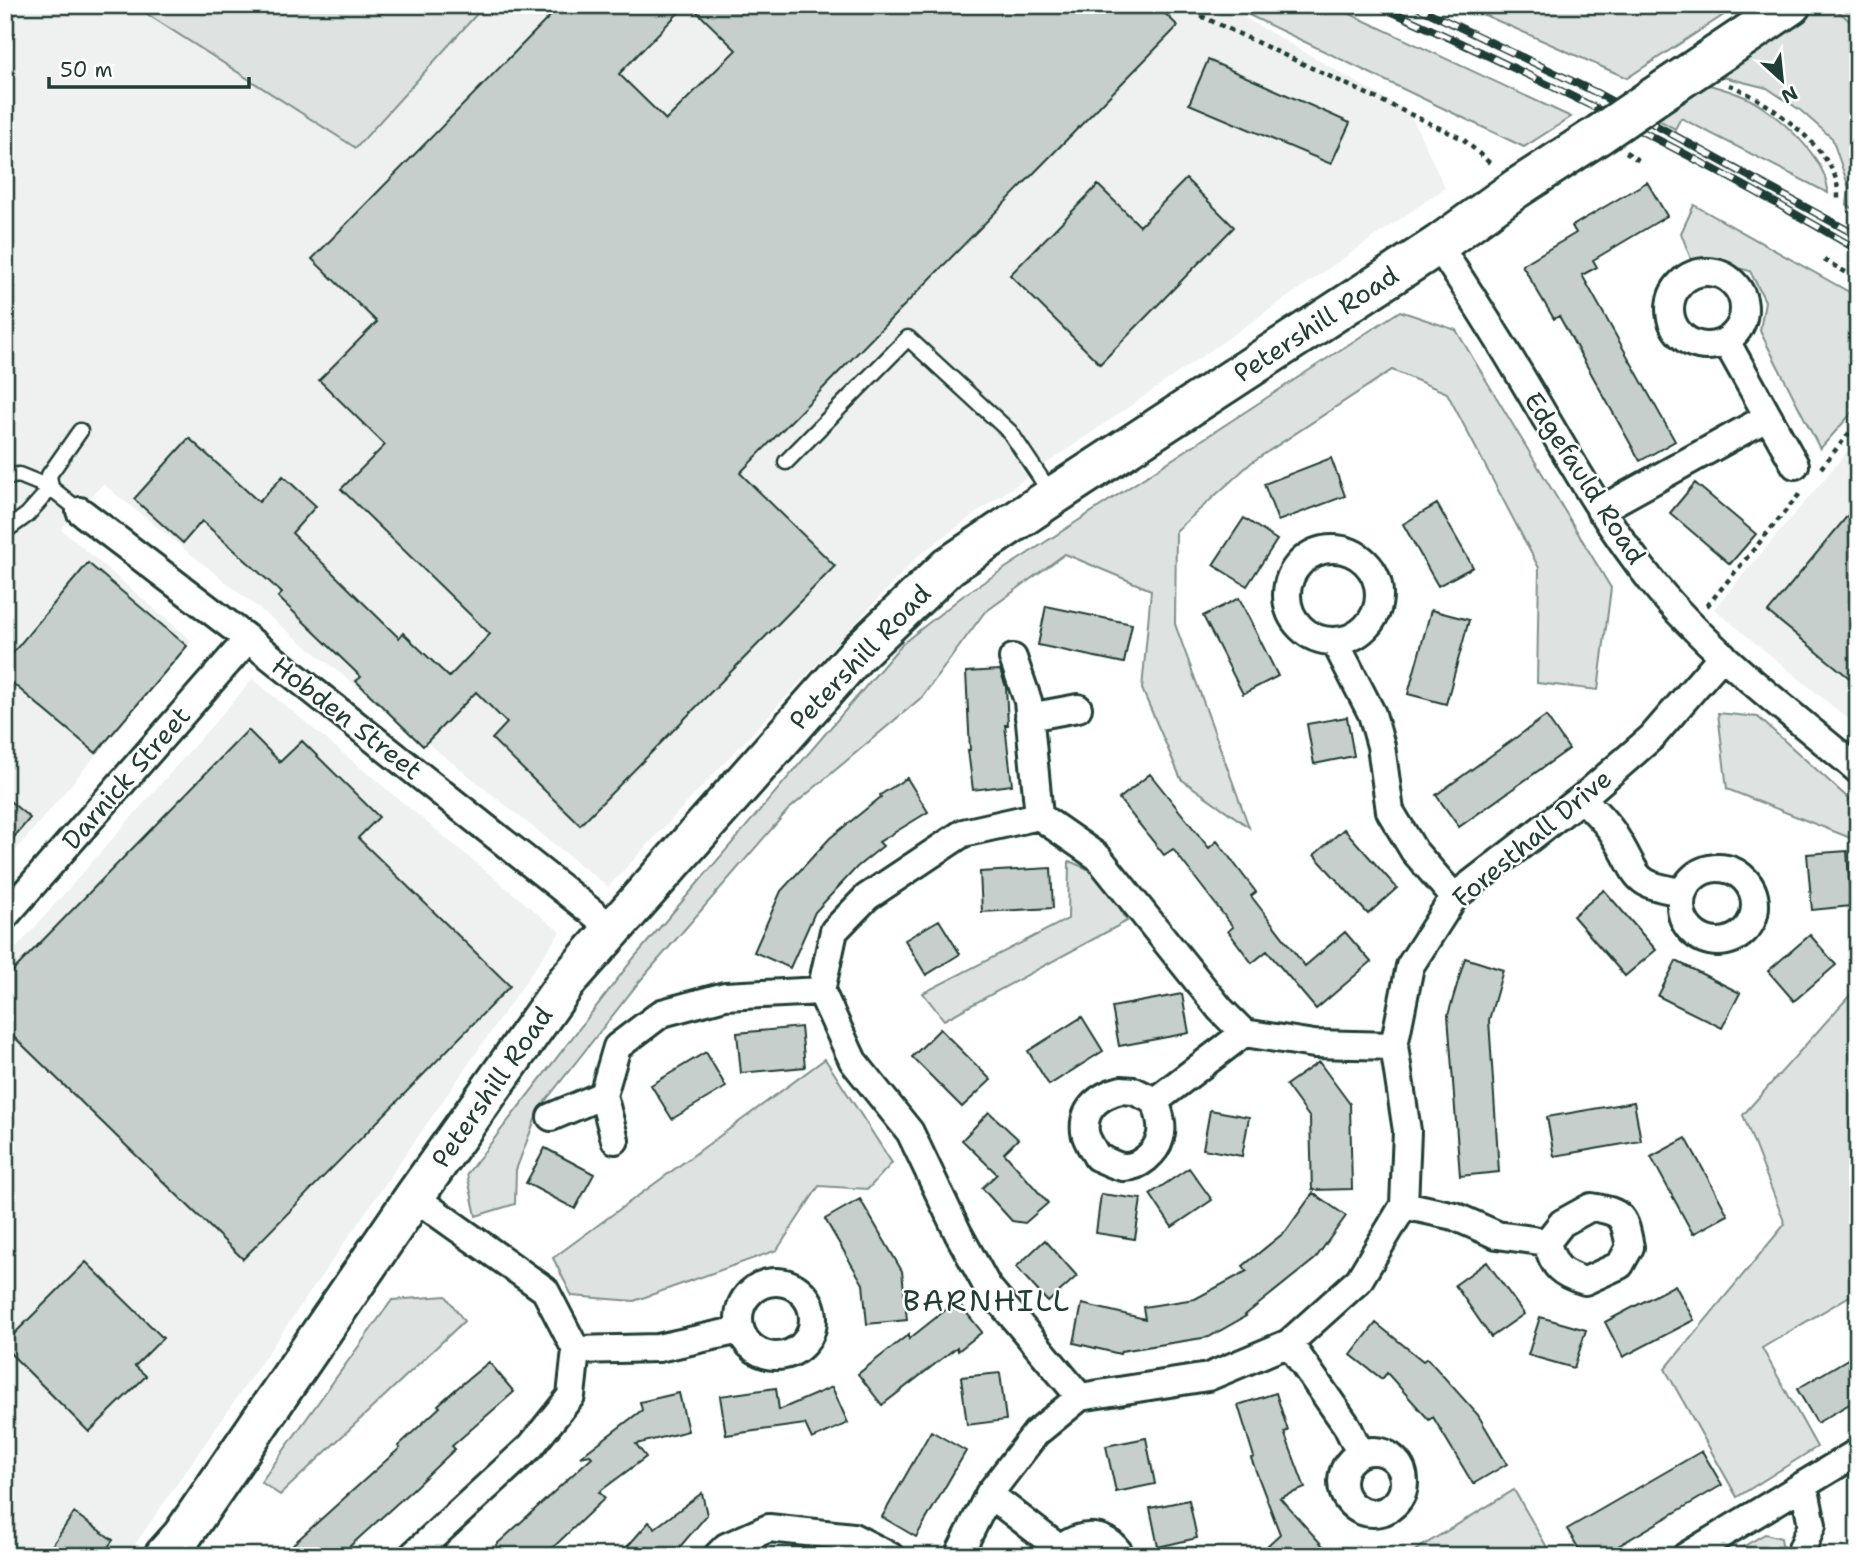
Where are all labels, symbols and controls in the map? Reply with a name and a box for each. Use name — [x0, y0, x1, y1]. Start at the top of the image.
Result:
scale bar — [49, 46, 248, 90]
north arrow — [1748, 46, 1818, 116]
text: 50 m — [60, 56, 113, 84]
text: N — [1777, 80, 1802, 109]
street label: Petershill Road — [1227, 257, 1405, 390]
street label: Edgefauld Road — [1517, 385, 1654, 571]
street label: Petershill Road — [781, 576, 938, 737]
street label: Hobden Street — [265, 648, 430, 787]
street label: Darnick Street — [54, 699, 198, 857]
street label: Foresthall Drive — [1445, 761, 1619, 915]
street label: Petershill Road — [423, 999, 560, 1174]
district label: BARNHILL — [903, 1280, 1071, 1321]

